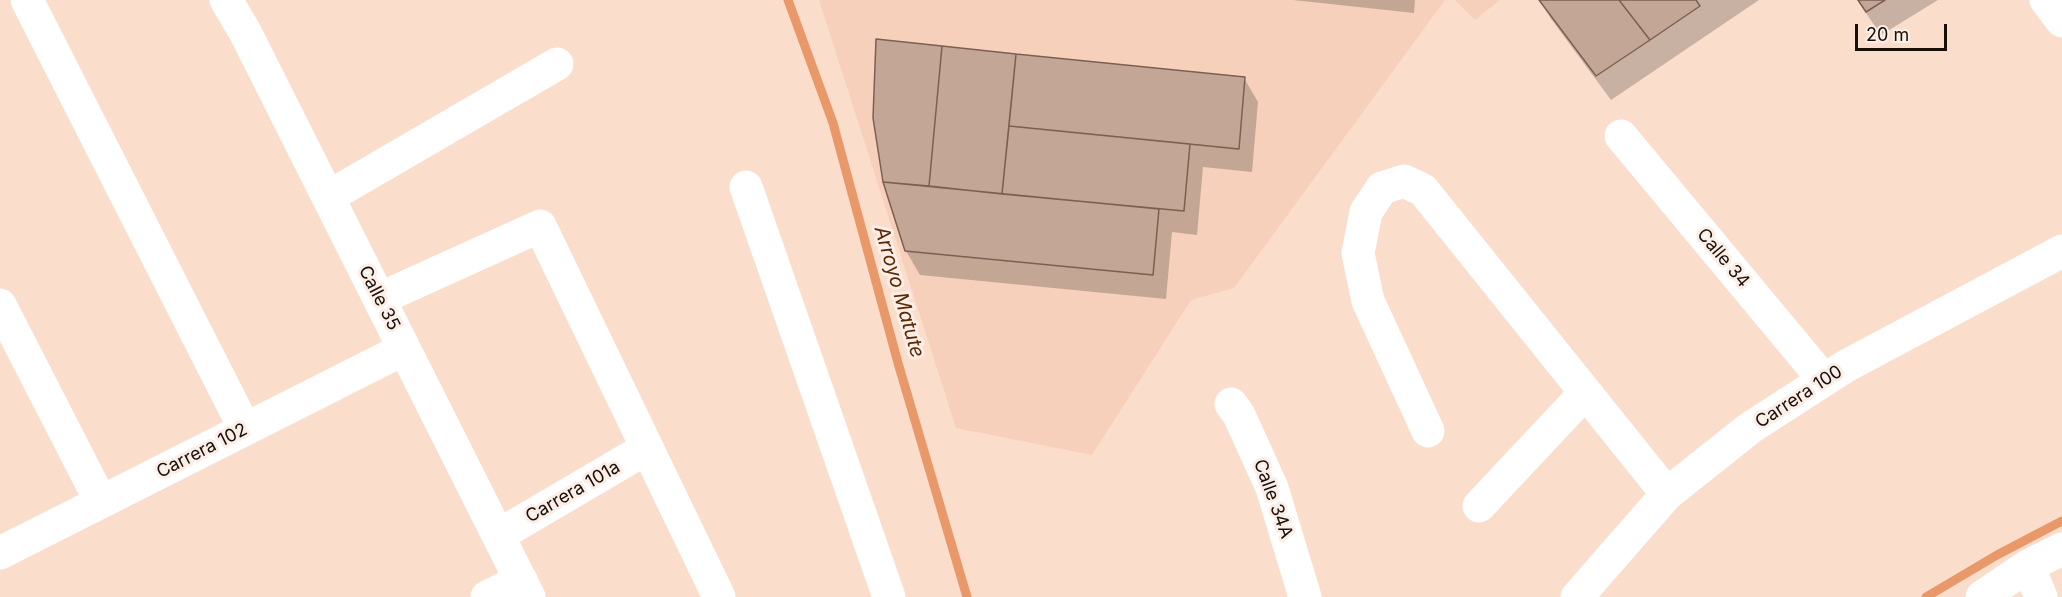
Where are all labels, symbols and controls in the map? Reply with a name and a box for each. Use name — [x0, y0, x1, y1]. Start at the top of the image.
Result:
scale bar — [1858, 12, 1950, 50]
text: 20 m — [1866, 24, 1909, 45]
water label: Arroyo Matute — [869, 224, 929, 360]
street label: Calle 34 — [1692, 224, 1754, 292]
street label: Calle 35 — [354, 262, 404, 334]
street label: Carrera 100 — [1751, 361, 1847, 433]
street label: Carrera 102 — [153, 419, 251, 483]
street label: Carrera 101a — [522, 456, 624, 528]
street label: Calle 34A — [1249, 456, 1297, 542]

